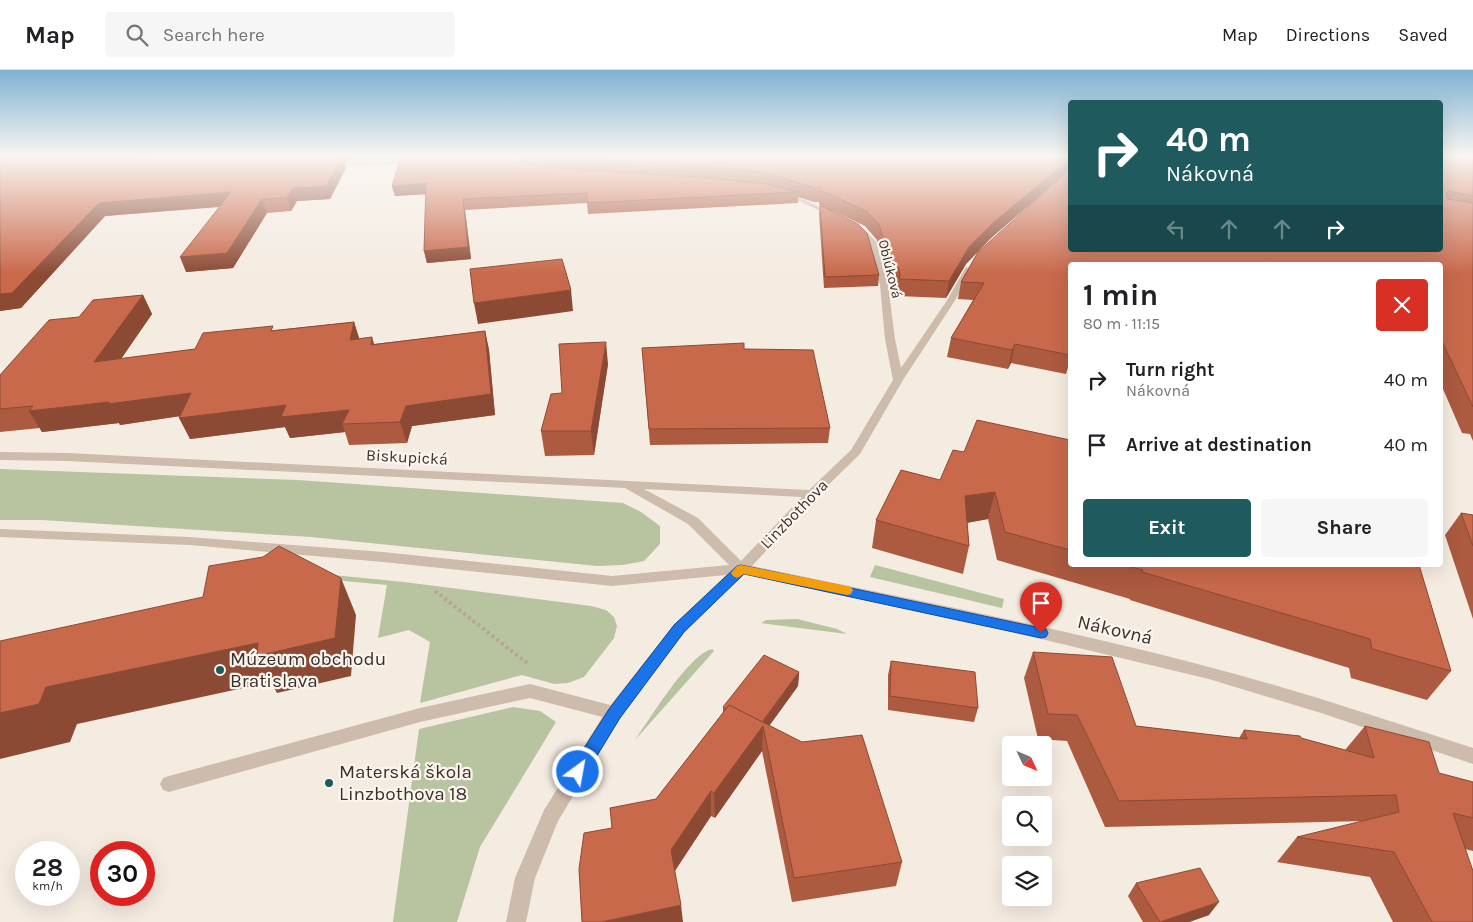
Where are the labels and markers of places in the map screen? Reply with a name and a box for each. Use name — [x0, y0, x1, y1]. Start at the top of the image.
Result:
pin — [1020, 582, 1062, 633]
place label: Múzeum obchodu Bratislava — [230, 648, 386, 692]
marker: Múzeum obchodu Bratislava — [214, 664, 226, 676]
place label: Materská škola Linzbothova 18 — [339, 761, 472, 805]
marker: Materská škola Linzbothova 18 — [323, 777, 335, 789]

